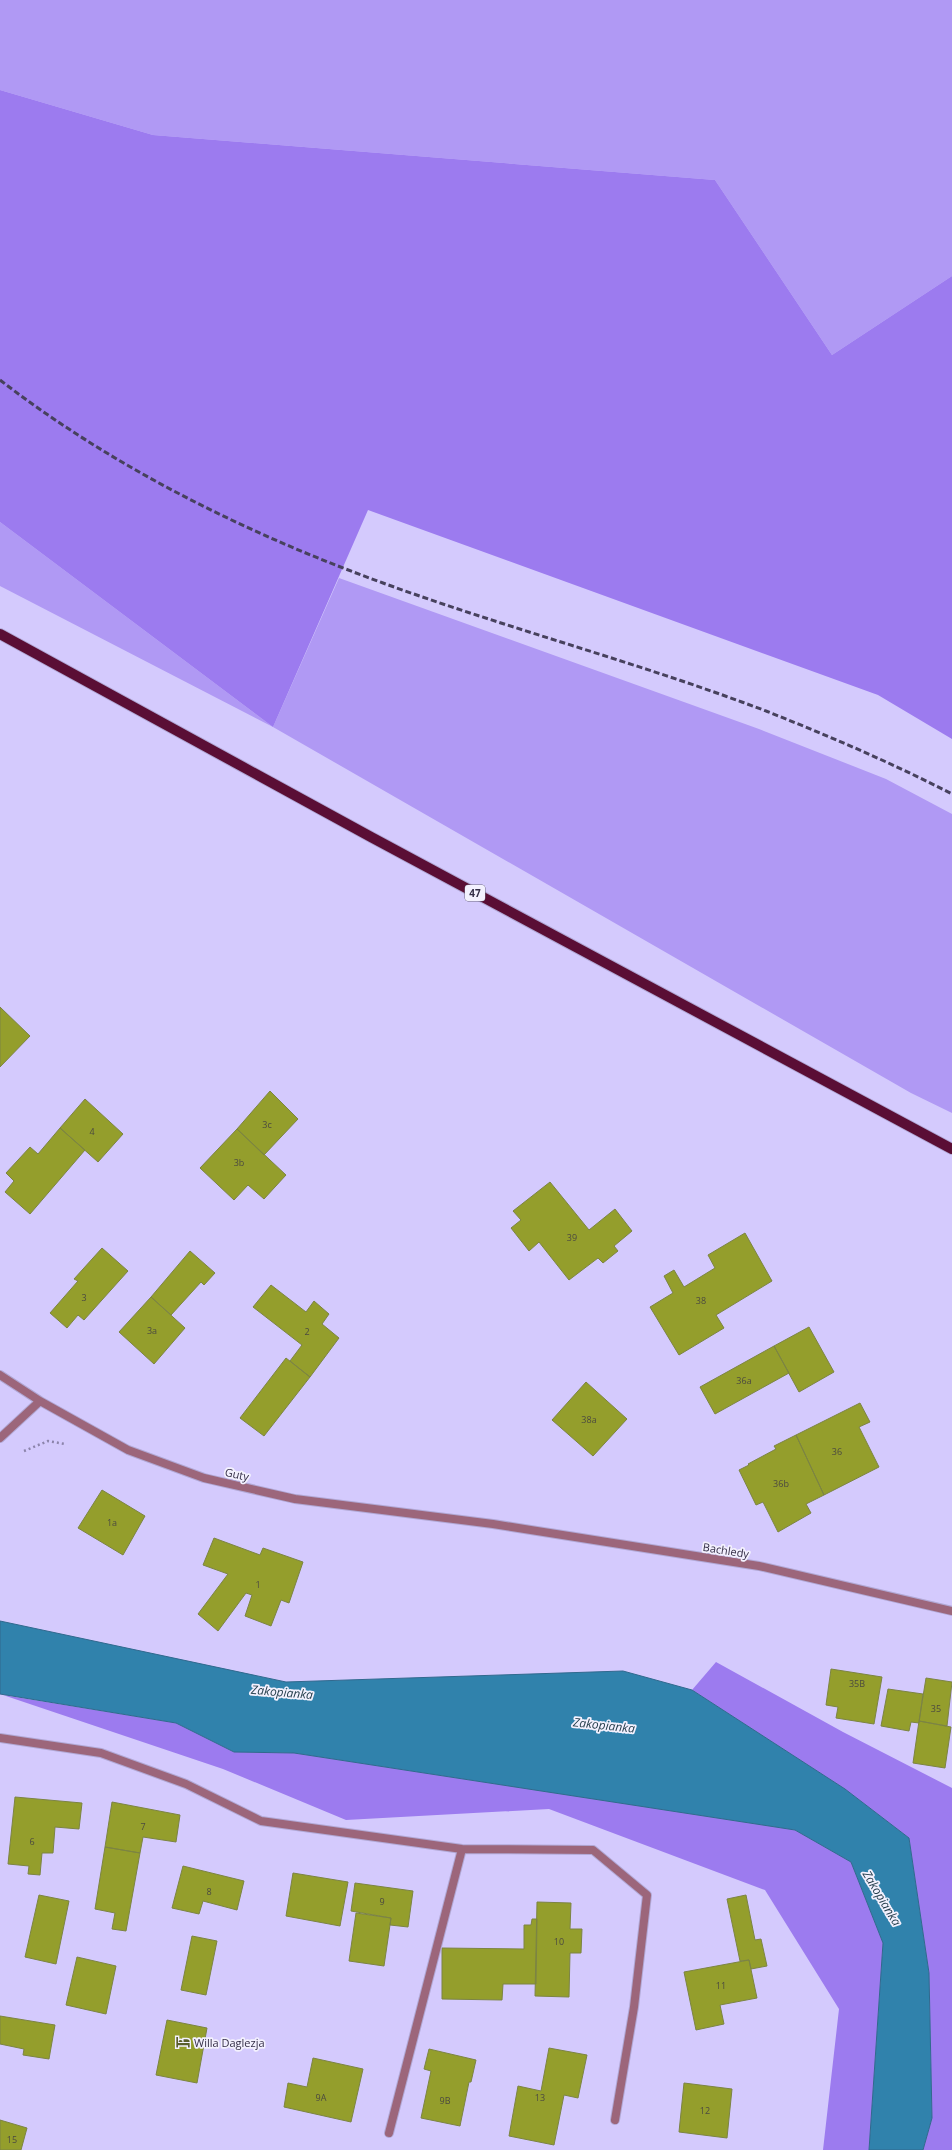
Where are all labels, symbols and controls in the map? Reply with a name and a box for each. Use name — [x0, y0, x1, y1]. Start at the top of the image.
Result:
road number: 47 — [465, 885, 485, 901]
house number: 3c — [262, 1118, 272, 1131]
house number: 4 — [89, 1125, 95, 1138]
house number: 3b — [234, 1156, 244, 1169]
house number: 39 — [567, 1231, 577, 1244]
house number: 3 — [81, 1291, 87, 1304]
house number: 38 — [696, 1294, 706, 1307]
house number: 3a — [147, 1324, 157, 1337]
house number: 2 — [304, 1325, 310, 1338]
house number: 36a — [736, 1374, 752, 1387]
house number: 38a — [581, 1413, 597, 1426]
house number: 36 — [832, 1445, 842, 1458]
street label: Guty — [224, 1464, 251, 1484]
house number: 36b — [773, 1477, 789, 1490]
house number: 1a — [107, 1516, 117, 1529]
street label: Bachledy — [702, 1539, 751, 1561]
house number: 1 — [255, 1578, 261, 1591]
house number: 35B — [849, 1677, 865, 1690]
water label: Zakopianka — [249, 1681, 314, 1703]
house number: 35 — [931, 1702, 941, 1715]
water label: Zakopianka — [571, 1713, 636, 1737]
house number: 7 — [140, 1820, 146, 1833]
house number: 6 — [29, 1835, 35, 1848]
water label: Zakopianka — [858, 1866, 905, 1929]
house number: 8 — [206, 1885, 212, 1898]
house number: 9 — [379, 1895, 385, 1908]
house number: 10 — [554, 1935, 564, 1948]
house number: 11 — [716, 1979, 726, 1992]
hotel icon: Willa Daglezja — [175, 2034, 191, 2050]
place label: Willa Daglezja — [194, 2035, 265, 2050]
house number: 9A — [316, 2091, 327, 2104]
house number: 13 — [535, 2091, 545, 2104]
house number: 9B — [440, 2094, 451, 2107]
house number: 12 — [700, 2104, 710, 2117]
house number: 15 — [7, 2133, 17, 2146]

